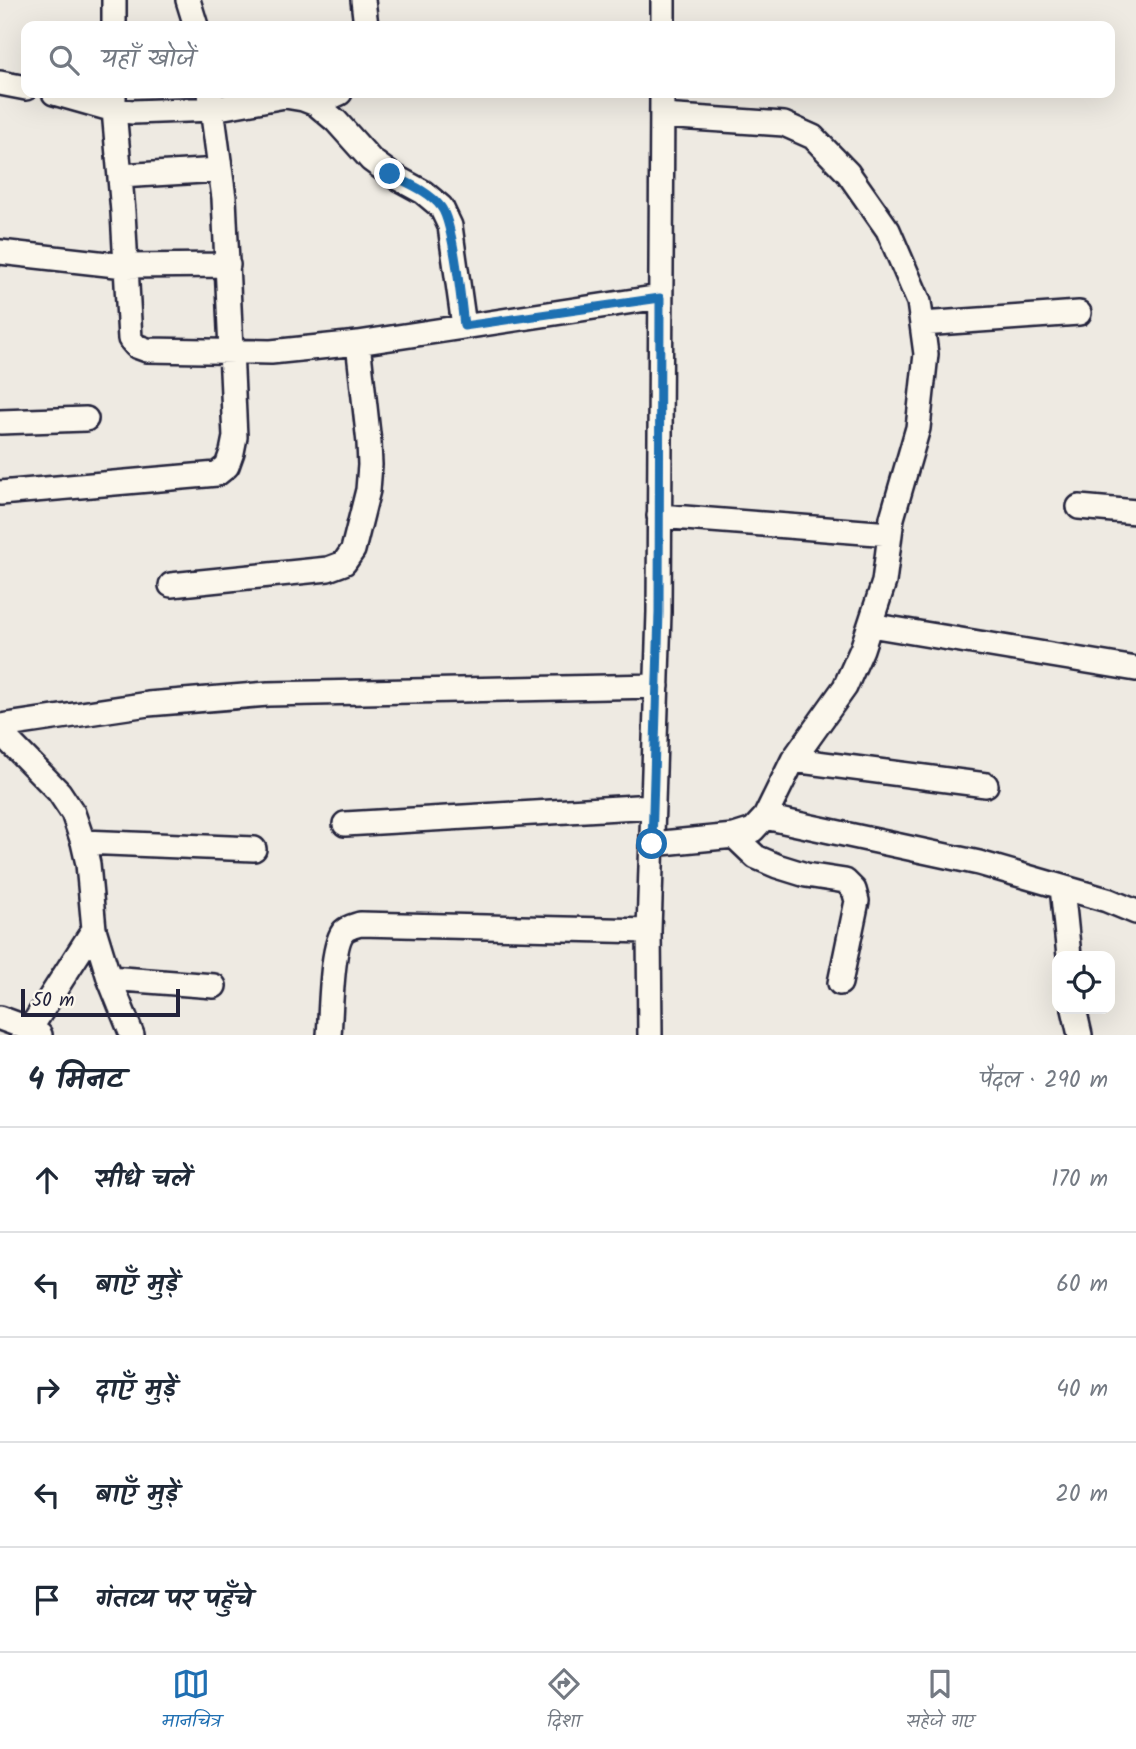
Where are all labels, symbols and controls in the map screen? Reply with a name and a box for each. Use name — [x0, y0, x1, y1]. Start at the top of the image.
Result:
search box — [21, 21, 1115, 98]
text: यहाँ खोजें — [101, 39, 195, 81]
icon: search — [45, 41, 83, 79]
route end — [374, 158, 405, 189]
route start — [636, 828, 667, 859]
map controls — [1052, 951, 1115, 1014]
button: locate — [1052, 951, 1115, 1014]
scale bar — [21, 986, 180, 1018]
text: 50 m — [32, 986, 74, 1016]
text: 4 मिनट — [28, 1057, 124, 1105]
text: पैदल · 290 m — [980, 1063, 1108, 1099]
text: सीधे चलें — [95, 1159, 191, 1201]
icon: ahead — [28, 1161, 66, 1199]
text: 170 m — [1051, 1162, 1108, 1198]
text: बाएँ मुड़ें — [95, 1264, 178, 1306]
icon: left — [28, 1266, 66, 1304]
text: 60 m — [1056, 1267, 1108, 1303]
text: दाएँ मुड़ें — [95, 1369, 176, 1411]
icon: right — [28, 1371, 66, 1409]
text: 40 m — [1056, 1372, 1108, 1408]
text: बाएँ मुड़ें — [95, 1474, 178, 1516]
icon: left — [28, 1476, 66, 1514]
text: 20 m — [1056, 1477, 1108, 1513]
text: गंतव्य पर पहुँचे — [95, 1579, 252, 1621]
icon: arrive — [28, 1581, 66, 1619]
tab: मानचित्र — [162, 1665, 221, 1737]
tab: दिशा — [545, 1665, 583, 1737]
tab: सहेजे गए — [906, 1665, 974, 1737]

